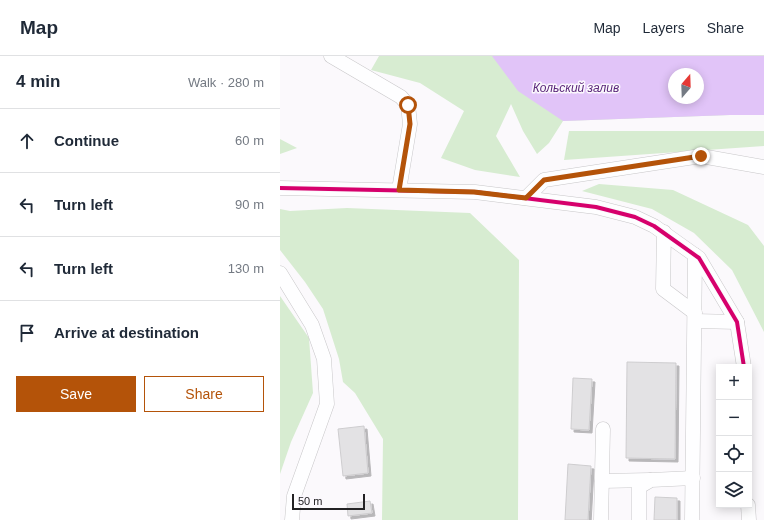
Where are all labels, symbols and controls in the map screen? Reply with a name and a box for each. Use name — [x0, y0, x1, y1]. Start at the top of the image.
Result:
text: Map — [20, 17, 58, 38]
text: Map — [593, 20, 621, 36]
text: Layers — [643, 20, 685, 36]
text: Share — [707, 20, 744, 36]
north arrow — [668, 68, 704, 104]
text: 4 min — [16, 72, 60, 91]
text: Walk · 280 m — [188, 75, 264, 90]
water label: Кольский залив — [533, 81, 619, 95]
route start — [399, 96, 417, 114]
icon: ahead — [16, 130, 38, 152]
text: Continue — [54, 132, 119, 149]
text: 60 m — [235, 133, 264, 148]
route end — [692, 147, 710, 165]
icon: left — [16, 194, 38, 216]
text: Turn left — [54, 196, 113, 213]
text: 90 m — [235, 197, 264, 212]
icon: left — [16, 258, 38, 280]
text: Turn left — [54, 260, 113, 277]
text: 130 m — [228, 261, 264, 276]
icon: arrive — [16, 322, 38, 344]
text: Arrive at destination — [54, 324, 199, 341]
map controls — [716, 364, 752, 508]
button: + — [716, 364, 752, 400]
button: Save — [16, 376, 136, 412]
button: Share — [144, 376, 264, 412]
button: − — [716, 400, 752, 436]
button: locate — [716, 436, 752, 472]
button: layers — [716, 472, 752, 508]
scale bar — [292, 492, 365, 511]
text: 50 m — [298, 495, 322, 507]

